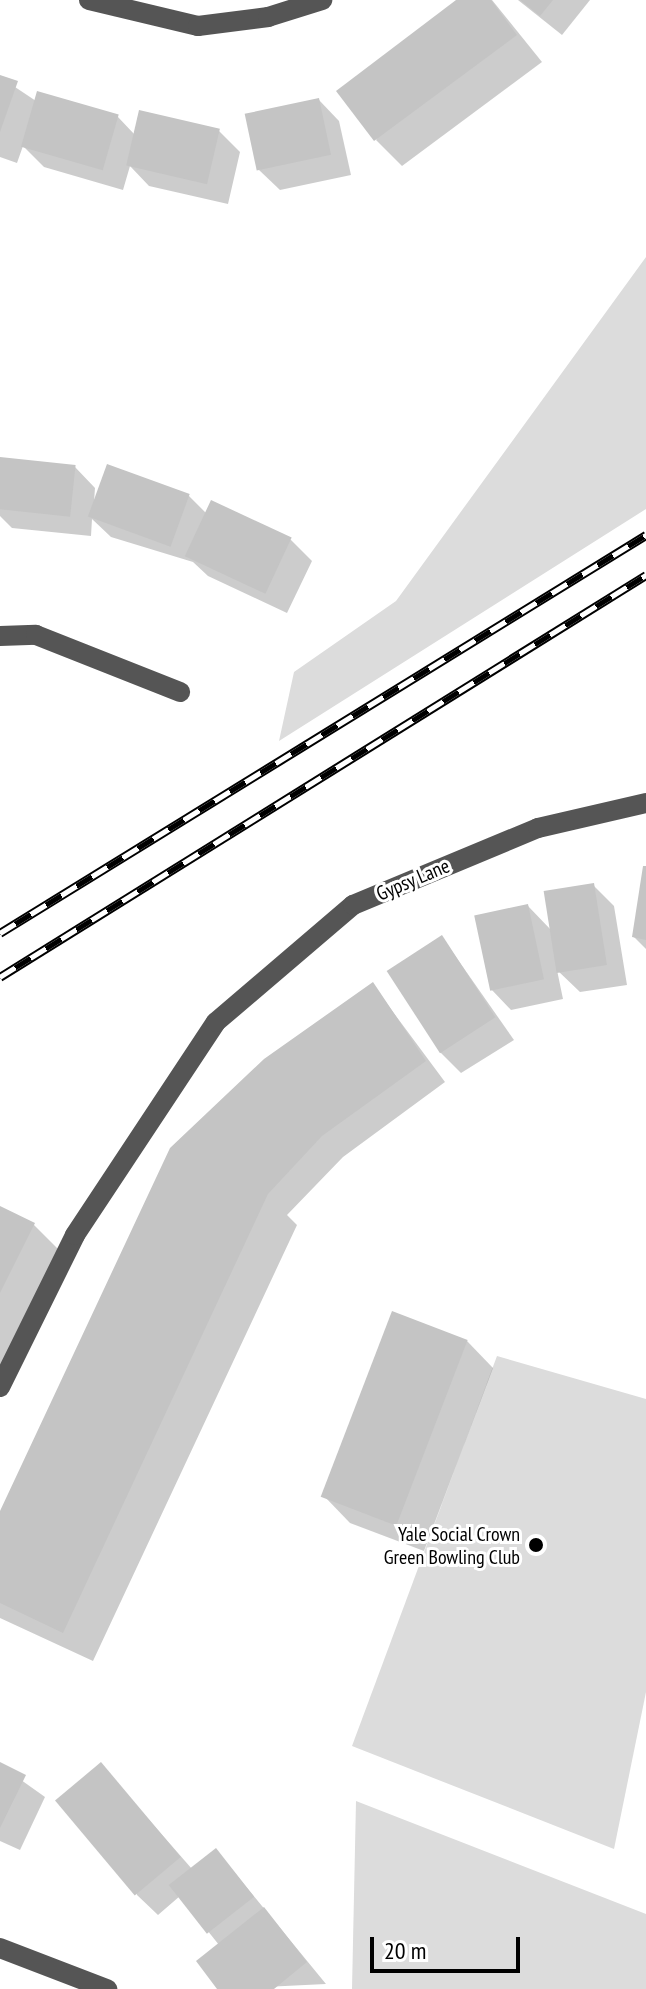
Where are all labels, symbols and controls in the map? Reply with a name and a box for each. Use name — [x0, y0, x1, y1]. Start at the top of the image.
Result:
street label: Gypsy Lane — [373, 854, 453, 906]
place label: Yale Social Crown Green Bowling Club — [384, 1522, 520, 1569]
marker: Yale Social Crown Green Bowling Club — [527, 1536, 545, 1554]
scale bar — [374, 1921, 524, 1971]
text: 20 m — [384, 1935, 426, 1966]

